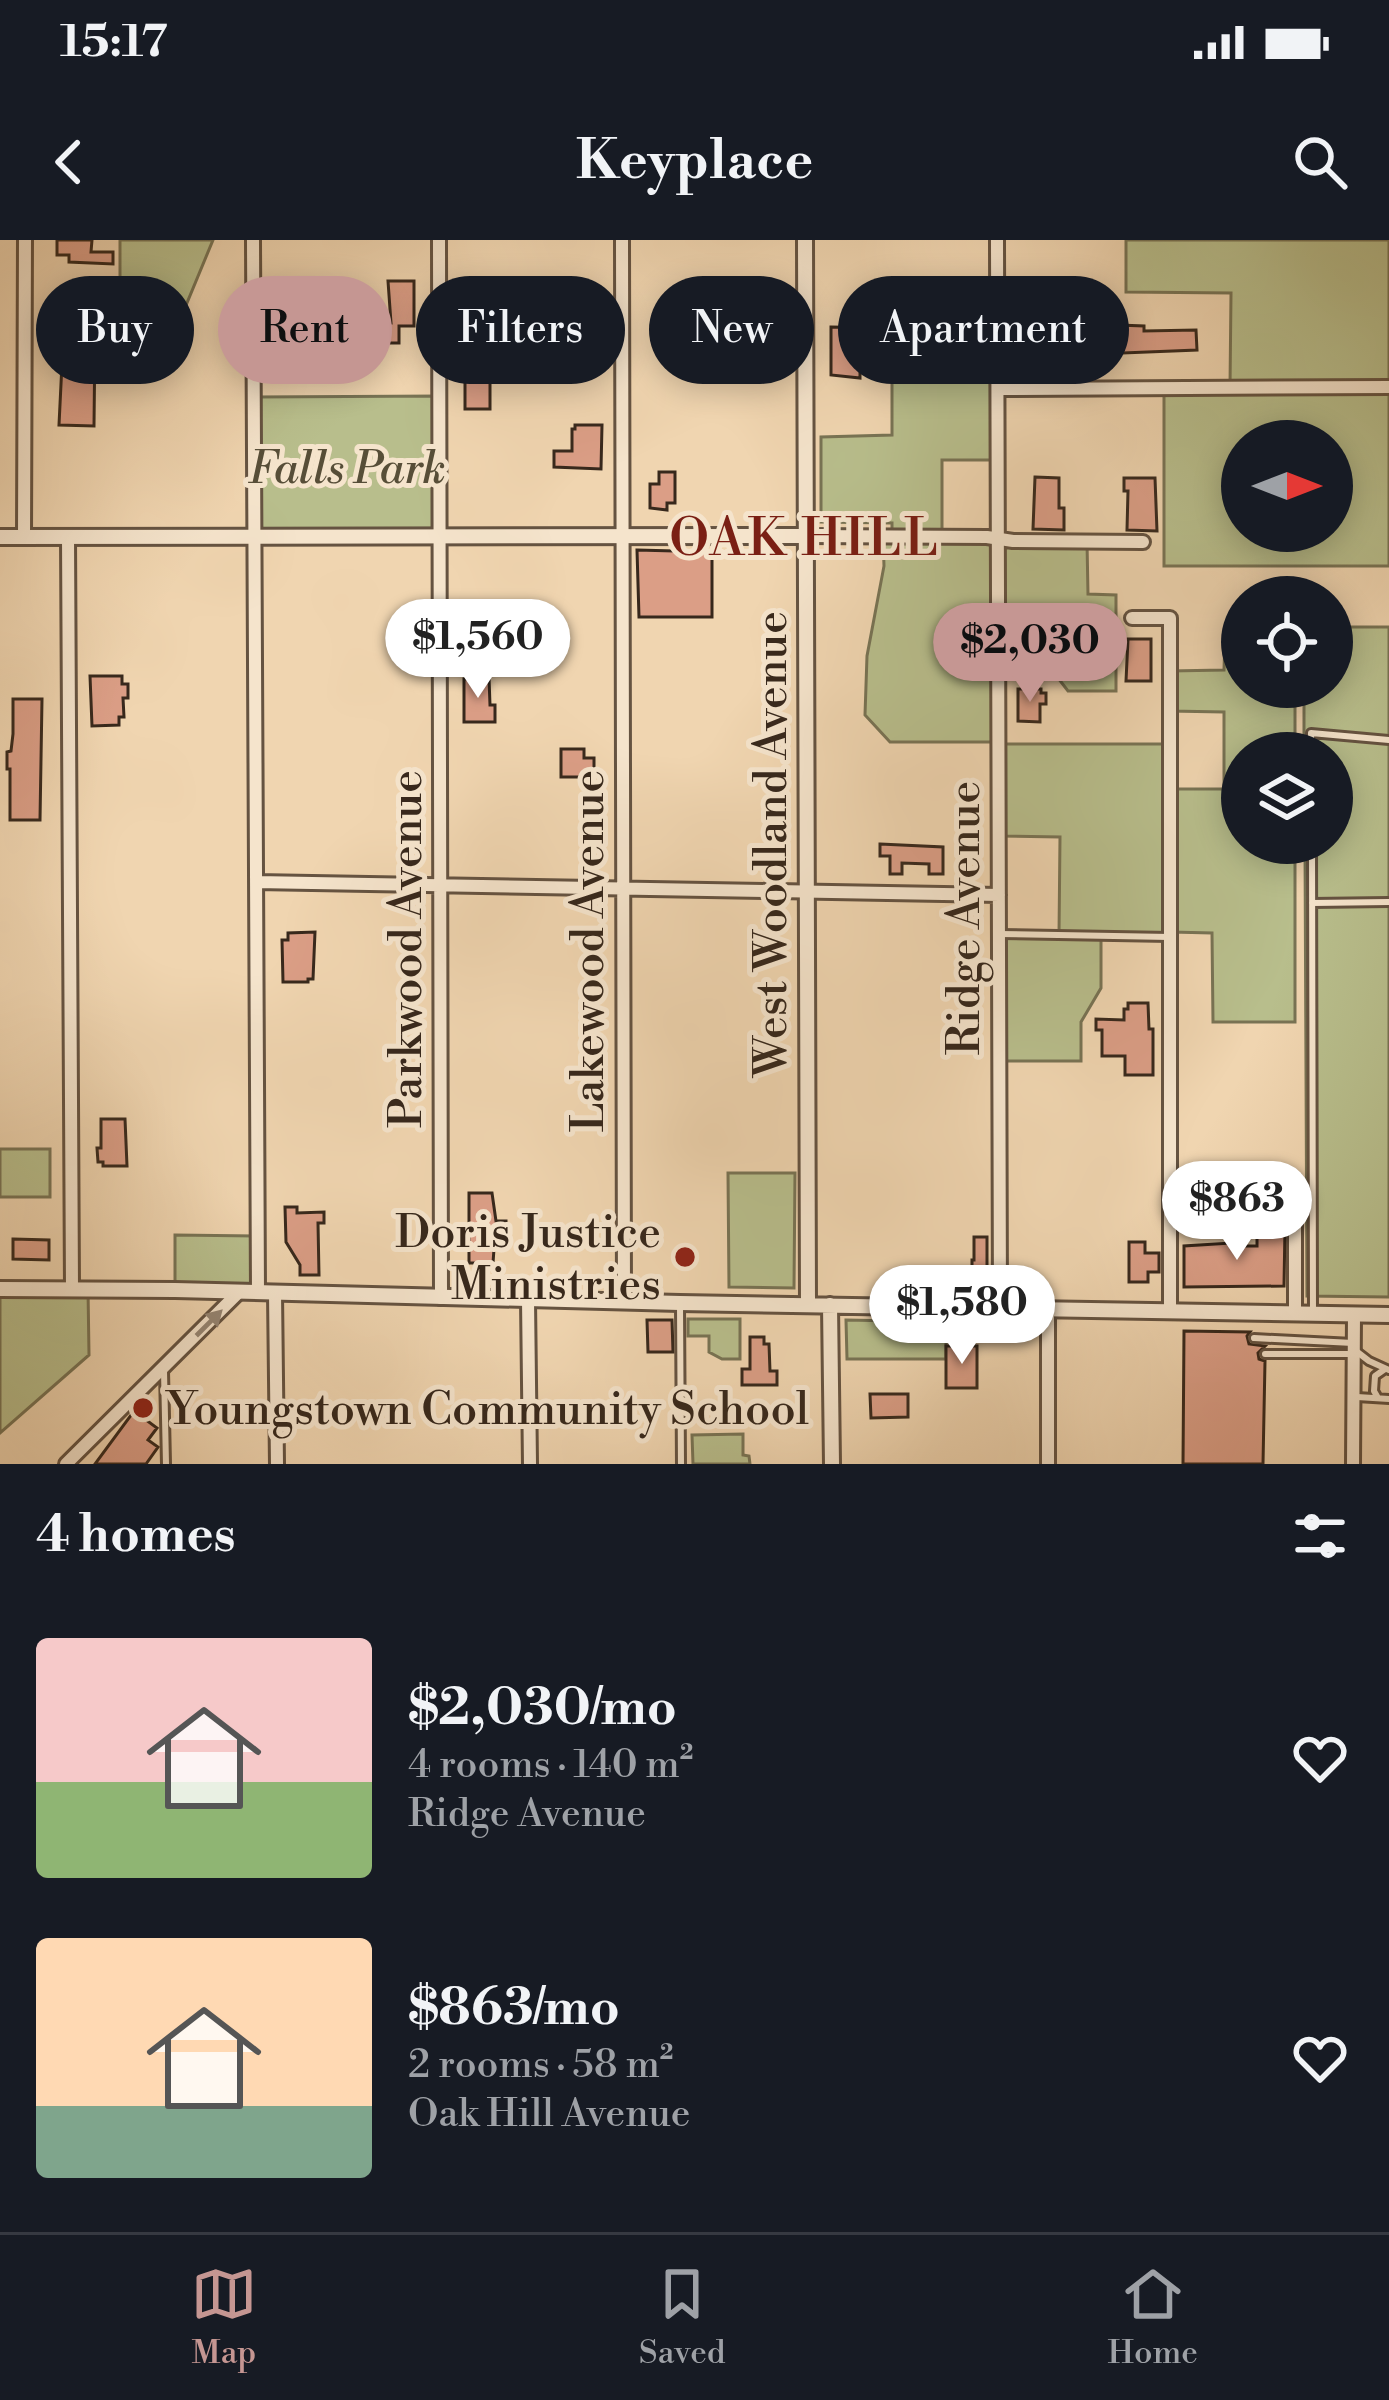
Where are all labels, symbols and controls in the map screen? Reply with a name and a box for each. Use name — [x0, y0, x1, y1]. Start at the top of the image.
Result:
text: 15:17 — [60, 14, 167, 71]
text: Keyplace — [576, 128, 813, 196]
icon: back — [36, 129, 102, 195]
icon: search — [1287, 129, 1353, 195]
chip: Buy — [36, 276, 194, 384]
chip: Rent — [218, 276, 392, 384]
chip: Filters — [416, 276, 625, 384]
chip: New — [649, 276, 814, 384]
chip: Apartment — [838, 276, 1129, 384]
north arrow — [1221, 420, 1353, 552]
map controls — [1221, 420, 1353, 864]
park label: Falls Park — [248, 441, 446, 498]
district label: OAK HILL — [669, 508, 941, 572]
button: locate — [1221, 576, 1353, 708]
pin: $1,560 — [380, 599, 576, 701]
pin: $2,030 — [932, 603, 1128, 705]
street label: West Woodland Avenue — [744, 611, 801, 1079]
text: $1,560 — [412, 613, 544, 662]
text: $2,030 — [960, 617, 1100, 666]
button: layers — [1221, 732, 1353, 864]
street label: Parkwood Avenue — [379, 770, 436, 1128]
street label: Lakewood Avenue — [561, 770, 618, 1132]
street label: Ridge Avenue — [937, 781, 994, 1055]
pin: $863 — [1166, 1161, 1308, 1263]
text: $863 — [1189, 1175, 1285, 1224]
place label: Doris Justice Ministries — [395, 1205, 661, 1314]
marker: Doris Justice Ministries — [672, 1244, 698, 1270]
pin: $1,580 — [864, 1265, 1060, 1367]
text: $1,580 — [896, 1279, 1028, 1328]
one-way arrow — [194, 1309, 223, 1337]
place label: Youngstown Community School — [165, 1382, 809, 1439]
marker: Youngstown Community School — [130, 1395, 156, 1421]
icon: filters — [1287, 1503, 1353, 1569]
text: 4 homes — [36, 1504, 236, 1568]
text: $2,030/mo — [408, 1677, 677, 1741]
icon: home — [132, 1686, 276, 1830]
icon: heart — [1287, 1725, 1353, 1791]
text: 4 rooms · 140 m² — [408, 1741, 693, 1790]
text: Ridge Avenue — [408, 1790, 646, 1839]
text: $863/mo — [408, 1977, 620, 2041]
icon: home — [132, 1986, 276, 2130]
icon: heart — [1287, 2025, 1353, 2091]
text: 2 rooms · 58 m² — [408, 2041, 674, 2090]
text: Oak Hill Avenue — [408, 2090, 690, 2139]
tab: Map — [191, 2261, 257, 2374]
tab: Saved — [639, 2261, 726, 2374]
tab: Home — [1107, 2261, 1198, 2374]

